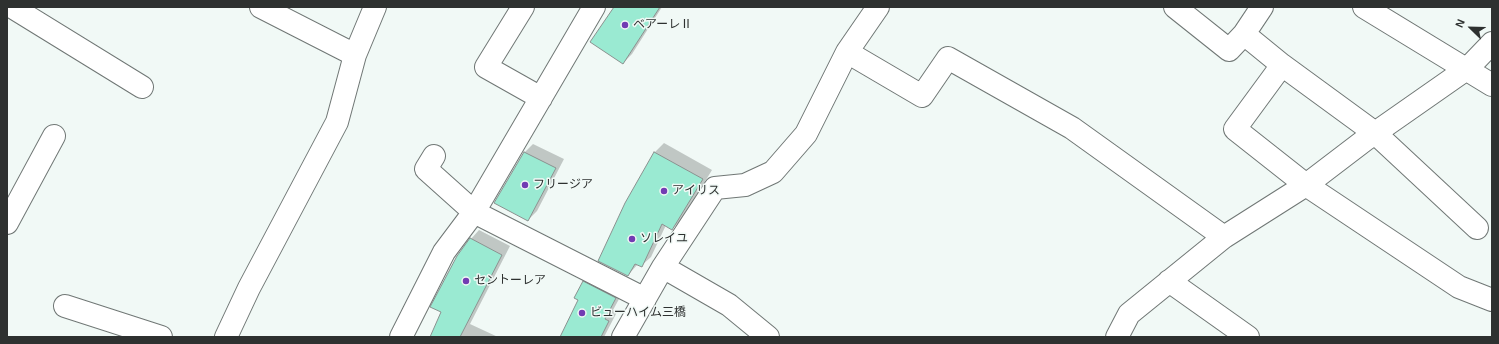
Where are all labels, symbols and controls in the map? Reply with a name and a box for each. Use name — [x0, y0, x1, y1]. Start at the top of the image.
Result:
north arrow — [1451, 8, 1491, 48]
text: N — [1453, 17, 1467, 29]
place label: ベアーレⅡ — [633, 18, 692, 32]
marker: ベアーレⅡ — [620, 20, 630, 30]
place label: フリージア — [533, 178, 593, 192]
marker: フリージア — [520, 180, 530, 190]
place label: アイリス — [672, 184, 720, 198]
marker: アイリス — [659, 186, 669, 196]
place label: ソレイユ — [640, 232, 688, 246]
marker: ソレイユ — [627, 234, 637, 244]
place label: セントーレア — [474, 274, 546, 288]
marker: セントーレア — [461, 276, 471, 286]
place label: ビューハイム三橋 — [590, 306, 686, 320]
marker: ビューハイム三橋 — [577, 308, 587, 318]

